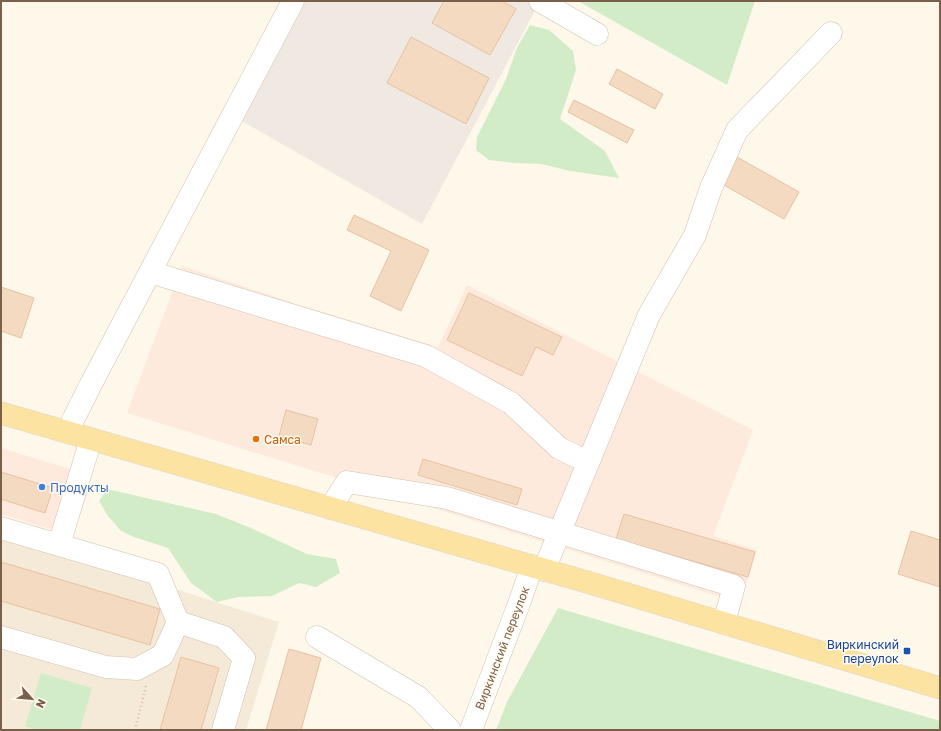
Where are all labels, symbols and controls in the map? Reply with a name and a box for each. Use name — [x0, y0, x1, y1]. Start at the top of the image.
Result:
place label: Самса — [264, 432, 301, 447]
marker: Самса — [251, 434, 261, 444]
place label: Продукты — [50, 480, 109, 495]
marker: Продукты — [37, 482, 47, 492]
street label: Виркинский переулок — [471, 584, 533, 712]
place label: Виркинский переулок — [827, 637, 899, 666]
marker: Виркинский переулок — [902, 646, 912, 656]
north arrow — [12, 679, 52, 719]
text: N — [34, 697, 49, 710]

